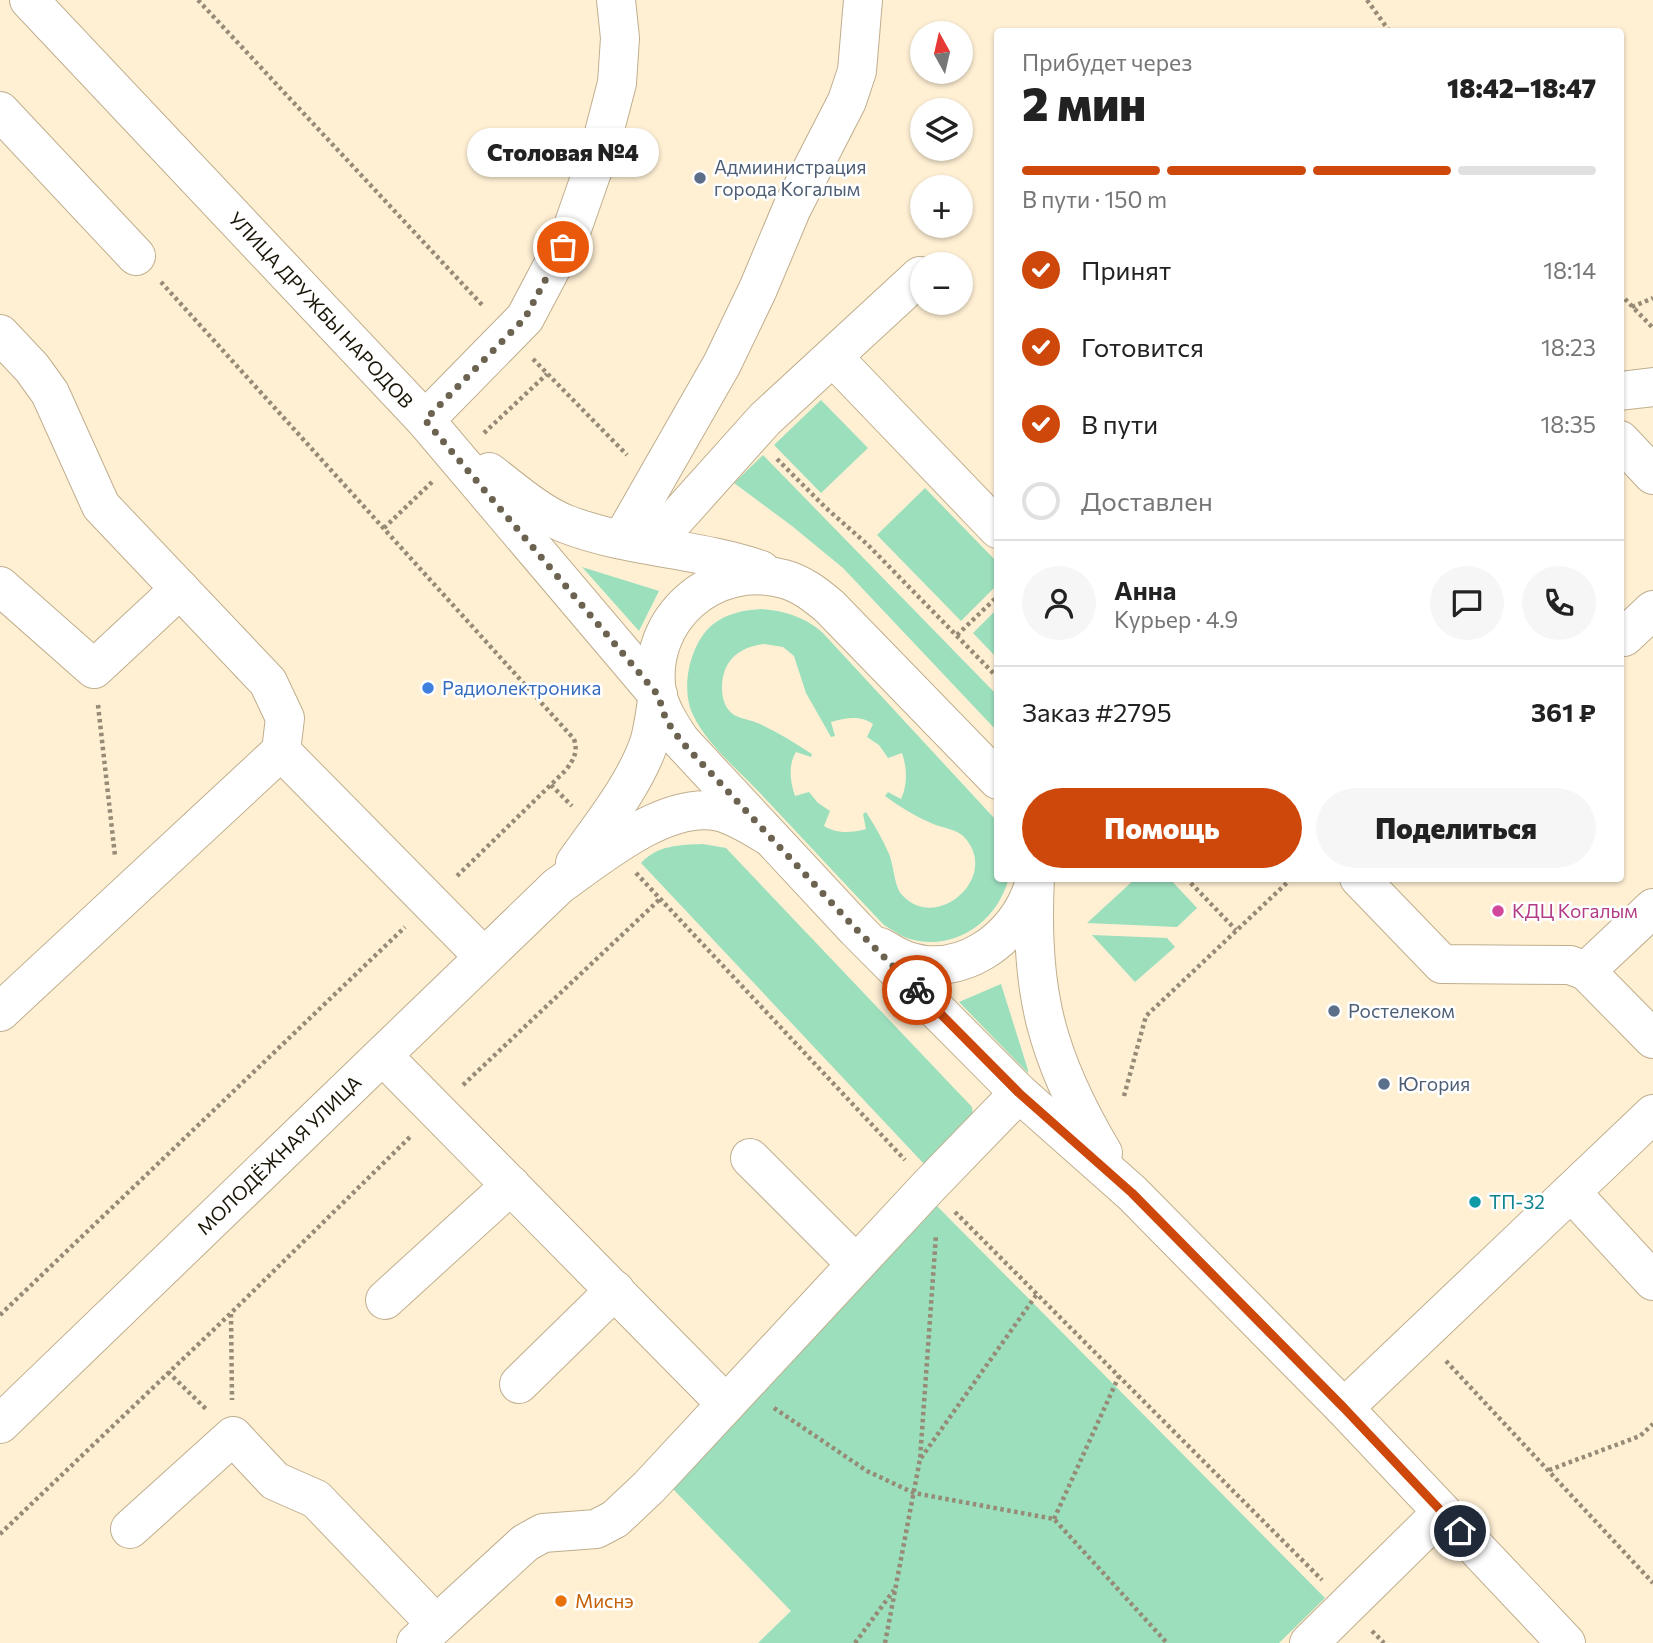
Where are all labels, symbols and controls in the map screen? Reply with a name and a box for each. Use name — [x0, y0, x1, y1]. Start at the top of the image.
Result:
north arrow — [910, 21, 973, 84]
map controls — [910, 21, 973, 315]
text: Прибудет через — [1022, 48, 1192, 76]
text: 18:42–18:47 — [1447, 72, 1596, 103]
text: 2 мин — [1022, 74, 1146, 130]
button: layers — [910, 98, 973, 161]
callout: Столовая №4 — [467, 128, 659, 177]
text: Столовая №4 — [487, 138, 639, 166]
place label: Адмиинистрация города Когалым — [714, 155, 867, 200]
marker: Адмиинистрация города Когалым — [692, 170, 708, 186]
button: + — [910, 175, 973, 238]
text: В пути · 150 m — [1022, 185, 1167, 213]
street label: УЛИЦА ДРУЖБЫ НАРОДОВ — [224, 207, 418, 412]
pin — [533, 217, 593, 277]
icon: bag — [544, 228, 582, 266]
icon: check — [1022, 251, 1060, 289]
button: − — [910, 252, 973, 315]
text: Принят — [1081, 254, 1171, 285]
text: 18:14 — [1543, 256, 1596, 284]
icon: check — [1022, 328, 1060, 366]
text: Готовится — [1081, 331, 1204, 362]
text: 18:23 — [1541, 333, 1596, 361]
icon: check — [1022, 405, 1060, 443]
text: В пути — [1081, 408, 1158, 439]
text: 18:35 — [1540, 410, 1596, 438]
text: Доставлен — [1081, 485, 1213, 516]
button: person — [1022, 566, 1096, 640]
button: chat — [1430, 566, 1504, 640]
button: phone — [1522, 566, 1596, 640]
text: Анна — [1114, 574, 1176, 605]
text: Курьер · 4.9 — [1114, 605, 1238, 633]
place label: Радиолектроника — [442, 676, 601, 699]
marker: Радиолектроника — [420, 680, 436, 696]
text: Заказ #2795 — [1022, 696, 1172, 727]
text: 361 ₽ — [1531, 696, 1596, 727]
button: Помощь — [1022, 788, 1302, 868]
button: Поделиться — [1316, 788, 1596, 868]
place label: КДЦ Когалым — [1512, 899, 1638, 922]
marker: КДЦ Когалым — [1490, 903, 1506, 919]
courier — [882, 955, 952, 1025]
icon: bike — [898, 971, 936, 1009]
place label: Ростелеком — [1348, 999, 1455, 1022]
marker: Ростелеком — [1326, 1003, 1342, 1019]
street label: МОЛОДЁЖНАЯ УЛИЦА — [192, 1070, 366, 1239]
place label: Югория — [1398, 1072, 1470, 1095]
marker: Югория — [1376, 1076, 1392, 1092]
place label: ТП-32 — [1489, 1190, 1545, 1213]
marker: ТП-32 — [1467, 1194, 1483, 1210]
pin — [1430, 1501, 1490, 1561]
icon: home — [1441, 1512, 1479, 1550]
place label: Миснэ — [575, 1589, 634, 1612]
marker: Миснэ — [553, 1593, 569, 1609]

